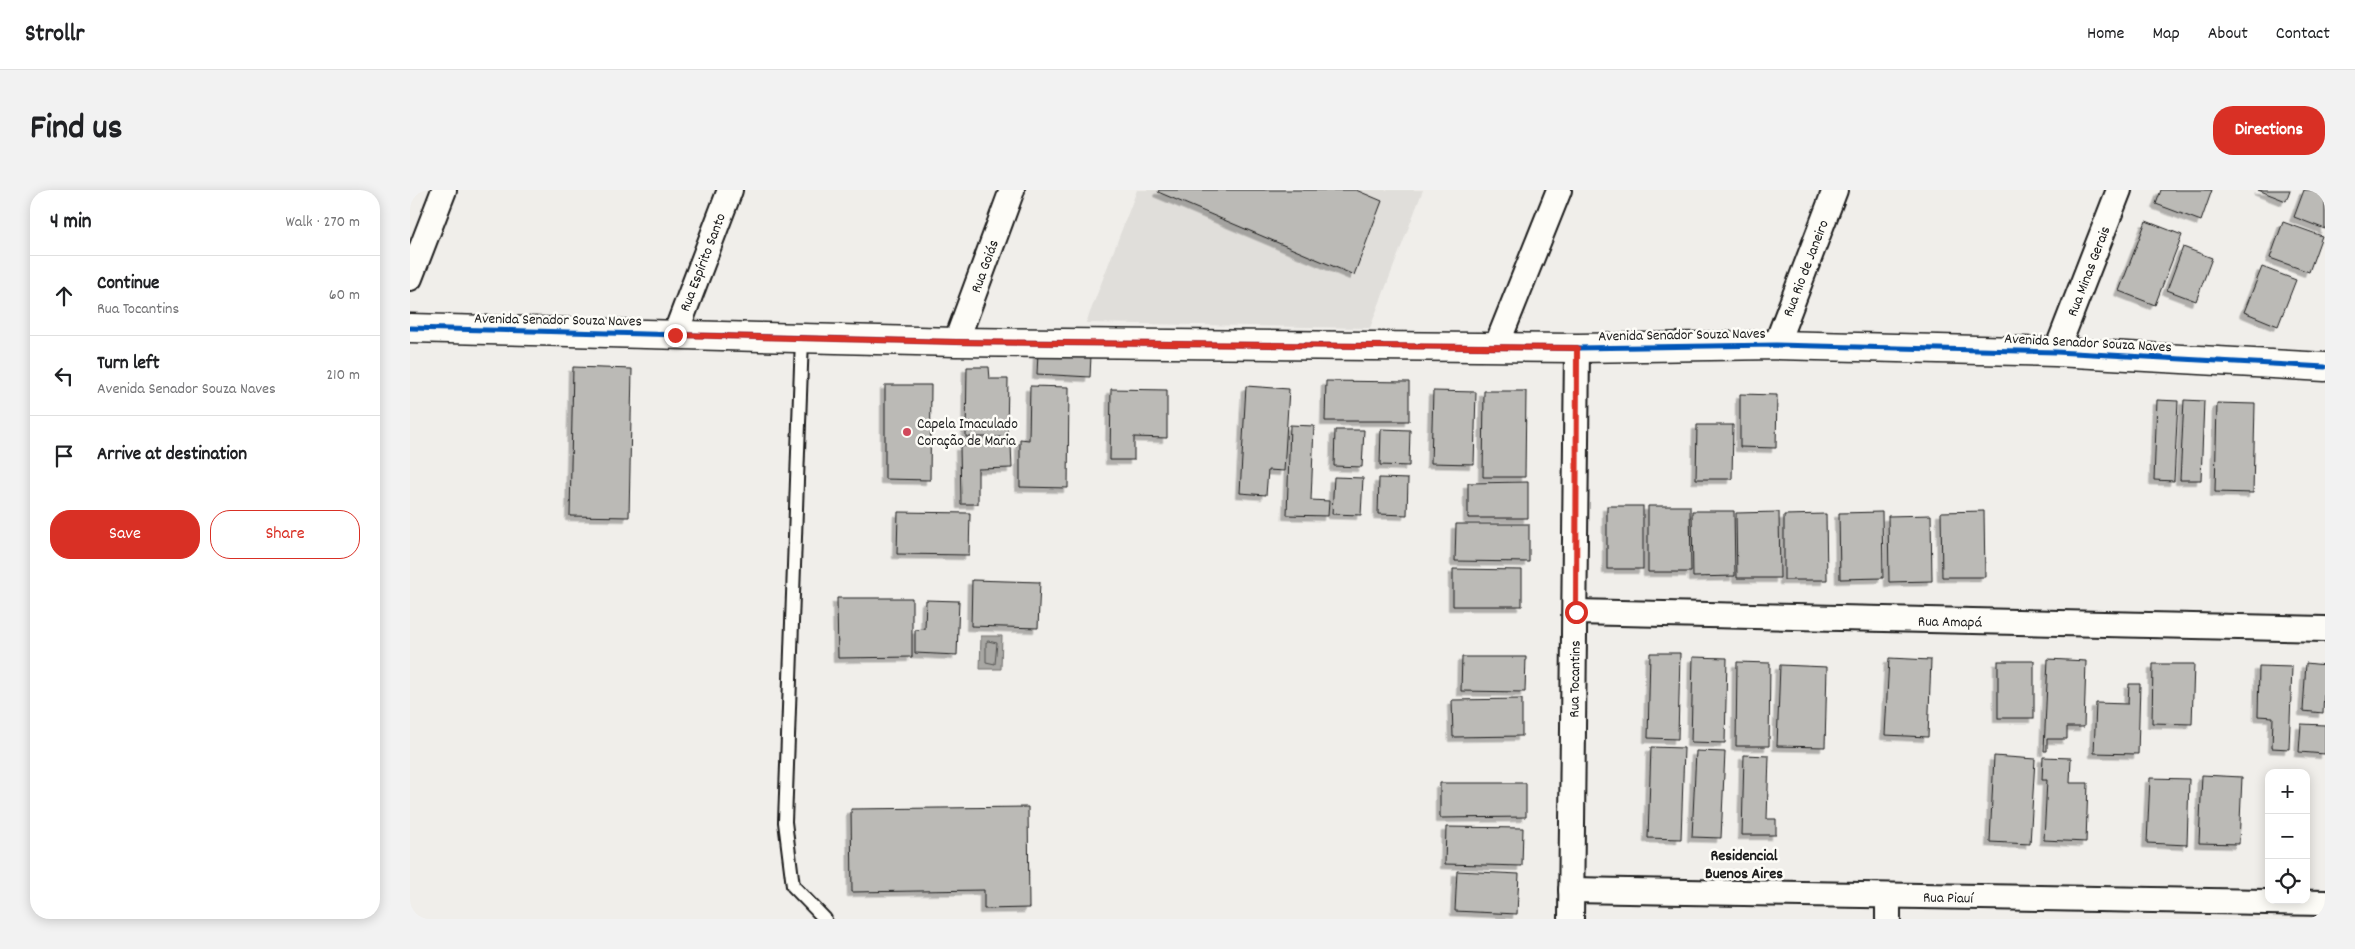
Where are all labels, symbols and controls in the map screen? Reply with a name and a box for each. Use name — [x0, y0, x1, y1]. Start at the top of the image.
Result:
text: Strollr — [25, 18, 84, 52]
text: Home — [2087, 22, 2124, 47]
text: Map — [2152, 22, 2180, 47]
text: About — [2208, 22, 2248, 47]
text: Contact — [2276, 22, 2330, 47]
text: Find us — [30, 105, 122, 155]
button: Directions — [2213, 106, 2325, 155]
text: 4 min — [50, 208, 92, 238]
street label: Rua Espírito Santo — [675, 210, 733, 315]
text: Walk · 270 m — [285, 211, 360, 234]
street label: Rua Rio de Janeiro — [1778, 217, 1836, 320]
street label: Rua Minas Gerais — [2063, 223, 2117, 320]
street label: Rua Goiás — [966, 237, 1006, 296]
text: Continue — [97, 271, 159, 298]
icon: ahead — [50, 282, 78, 310]
text: 60 m — [329, 284, 360, 307]
text: Rua Tocantins — [97, 298, 179, 321]
street label: Avenida Senador Souza Naves — [474, 309, 642, 333]
route end — [664, 324, 687, 347]
street label: Avenida Senador Souza Naves — [1598, 324, 1766, 348]
street label: Avenida Senador Souza Naves — [2004, 329, 2172, 359]
text: Turn left — [97, 351, 160, 378]
icon: left — [50, 362, 78, 390]
text: 210 m — [326, 364, 360, 387]
text: Avenida Senador Souza Naves — [97, 378, 276, 401]
place label: Capela Imaculado Coração de Maria — [917, 414, 1018, 453]
marker: Capela Imaculado Coração de Maria — [901, 426, 913, 438]
icon: arrive — [50, 442, 78, 470]
text: Arrive at destination — [97, 442, 247, 469]
button: Save — [50, 510, 200, 559]
button: Share — [210, 510, 360, 559]
route start — [1565, 601, 1588, 624]
street label: Rua Amapá — [1918, 611, 1983, 635]
street label: Rua Tocantins — [1564, 640, 1588, 718]
map controls — [2265, 769, 2310, 904]
button: + — [2265, 769, 2310, 814]
button: − — [2265, 814, 2310, 859]
district label: Residencial Buenos Aires — [1705, 845, 1783, 886]
button: locate — [2265, 859, 2310, 904]
street label: Rua Piauí — [1923, 888, 1974, 910]

